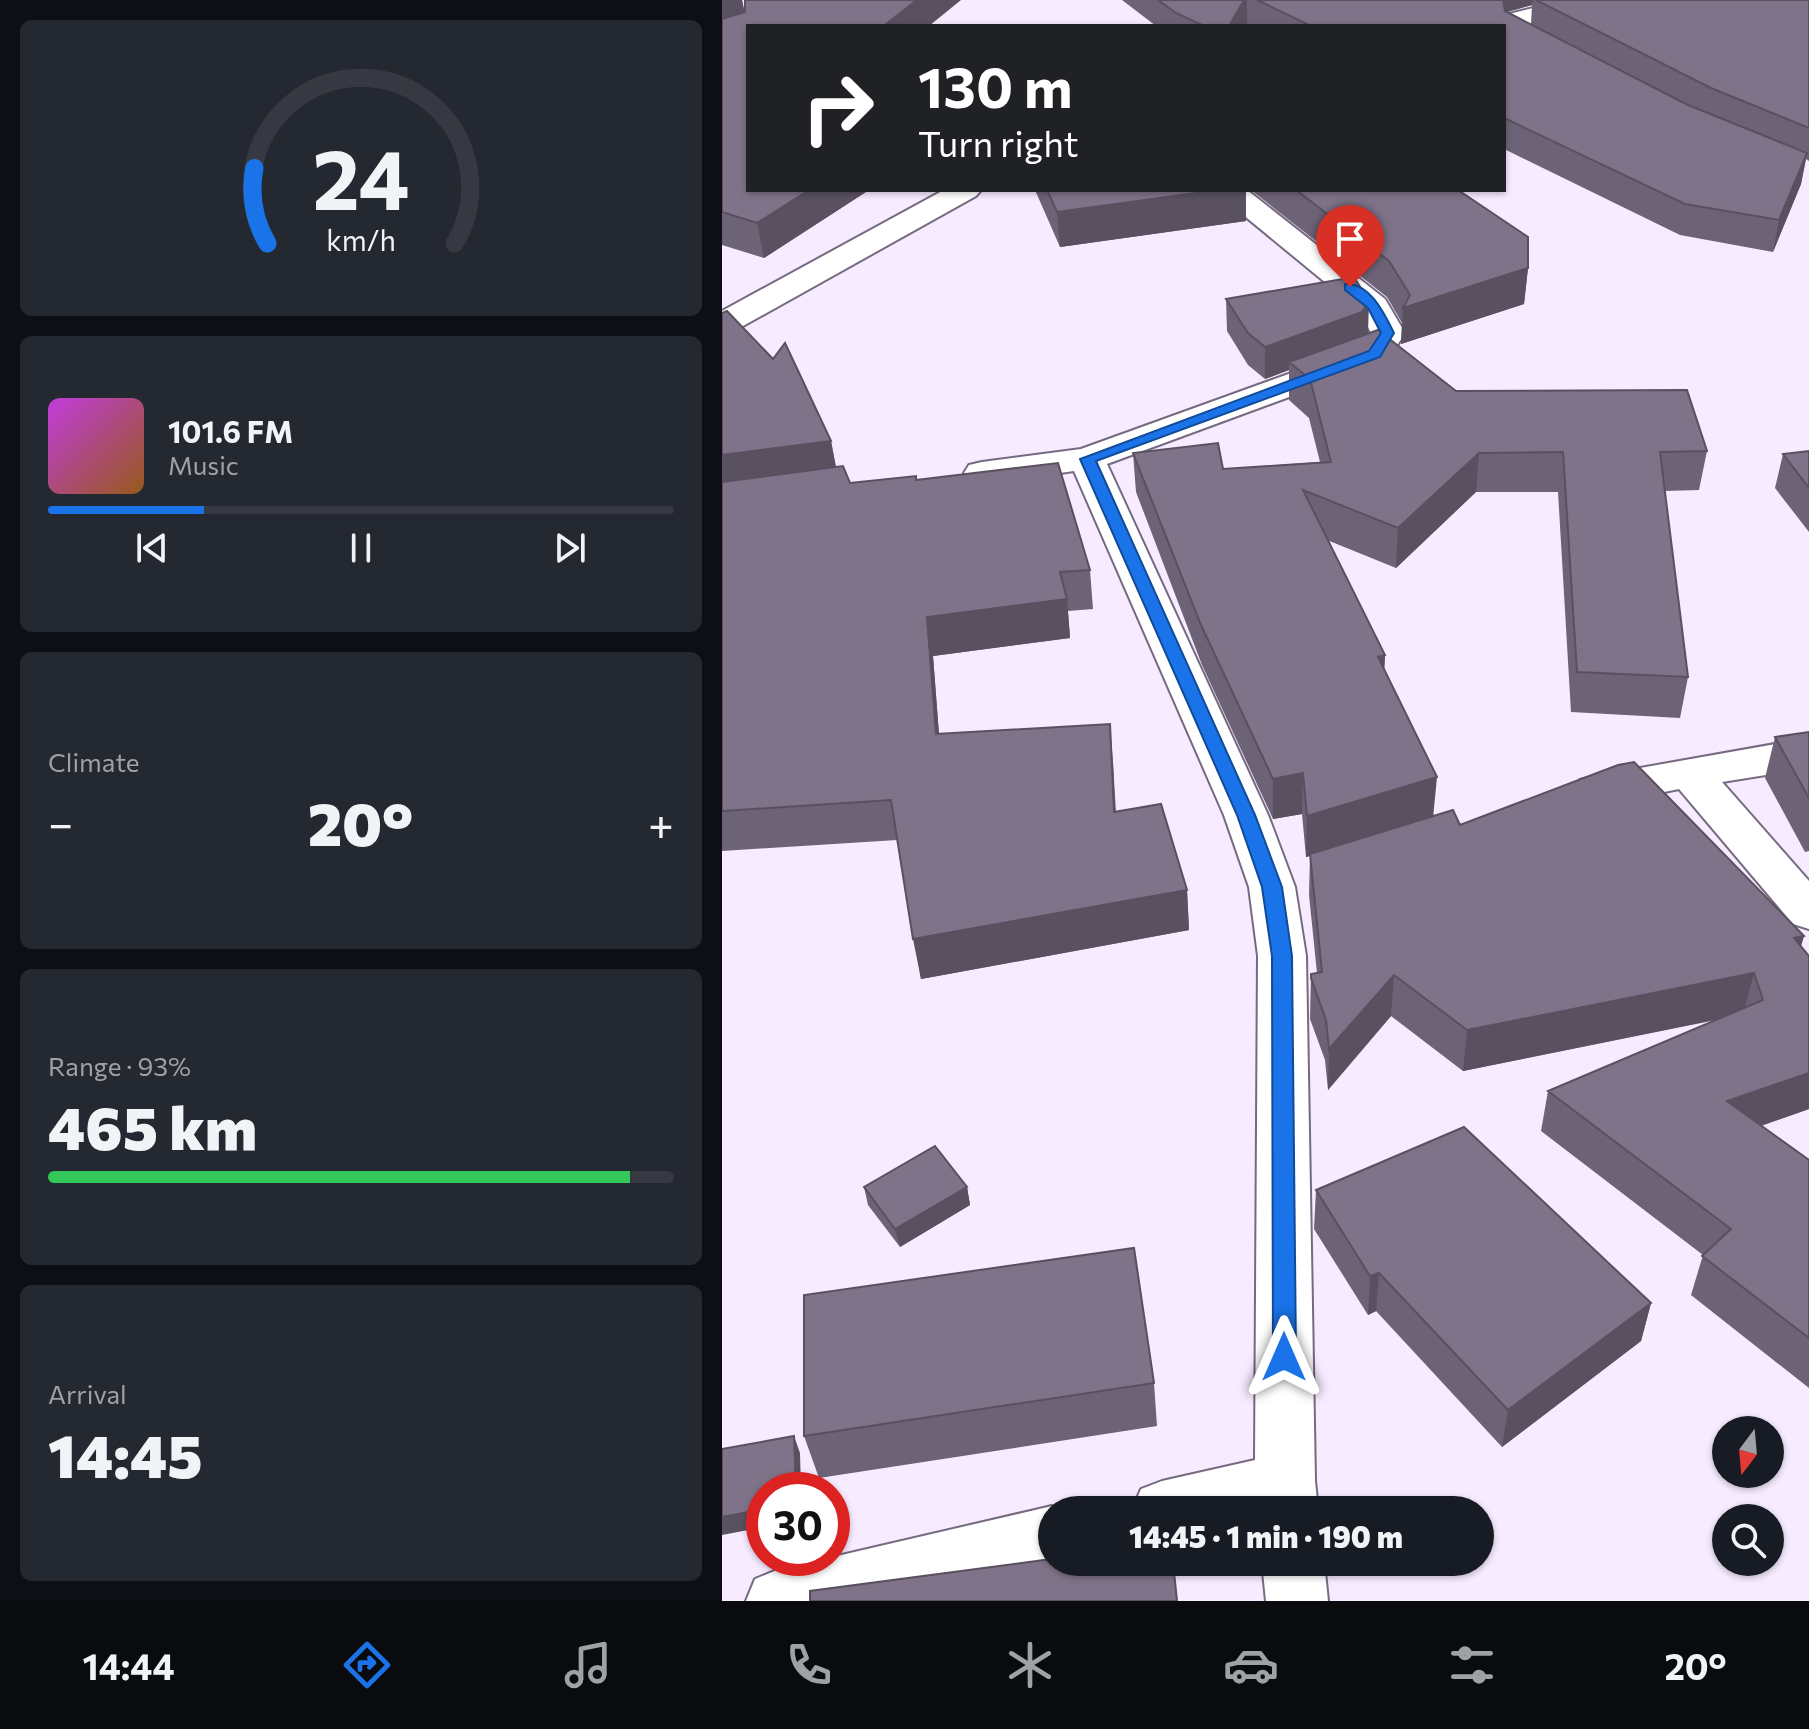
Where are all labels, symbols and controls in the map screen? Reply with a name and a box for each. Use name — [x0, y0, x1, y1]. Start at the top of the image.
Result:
text: 130 m — [918, 51, 1073, 120]
icon: right — [786, 56, 890, 160]
text: Turn right — [918, 120, 1079, 164]
text: 24 — [312, 125, 410, 227]
pin — [1316, 205, 1384, 287]
icon: arrive — [1328, 217, 1372, 261]
text: km/h — [326, 222, 396, 257]
text: 101.6 FM — [168, 412, 293, 449]
text: Music — [168, 449, 239, 480]
icon: previous — [130, 526, 174, 570]
icon: pause — [339, 526, 383, 570]
icon: next — [548, 526, 592, 570]
text: Climate — [48, 746, 140, 777]
text: 20° — [308, 785, 413, 858]
text: − — [48, 795, 73, 849]
text: + — [648, 795, 674, 849]
text: Range · 93% — [48, 1050, 191, 1081]
text: 465 km — [48, 1089, 257, 1162]
position arrow — [1242, 1315, 1326, 1399]
text: Arrival — [48, 1378, 127, 1409]
north arrow — [1712, 1416, 1784, 1488]
map controls — [1712, 1416, 1784, 1576]
text: 14:45 — [48, 1417, 203, 1490]
speed limit sign: 30 — [746, 1472, 850, 1576]
button: search — [1712, 1504, 1784, 1576]
text: 14:45 · 1 min · 190 m — [1129, 1517, 1403, 1554]
icon: directions — [339, 1637, 395, 1693]
icon: music — [560, 1637, 616, 1693]
icon: phone — [781, 1637, 837, 1693]
icon: climate — [1002, 1637, 1058, 1693]
icon: car — [1223, 1637, 1279, 1693]
icon: filters — [1444, 1637, 1500, 1693]
text: 14:44 — [82, 1643, 175, 1687]
text: 20° — [1664, 1643, 1727, 1687]

